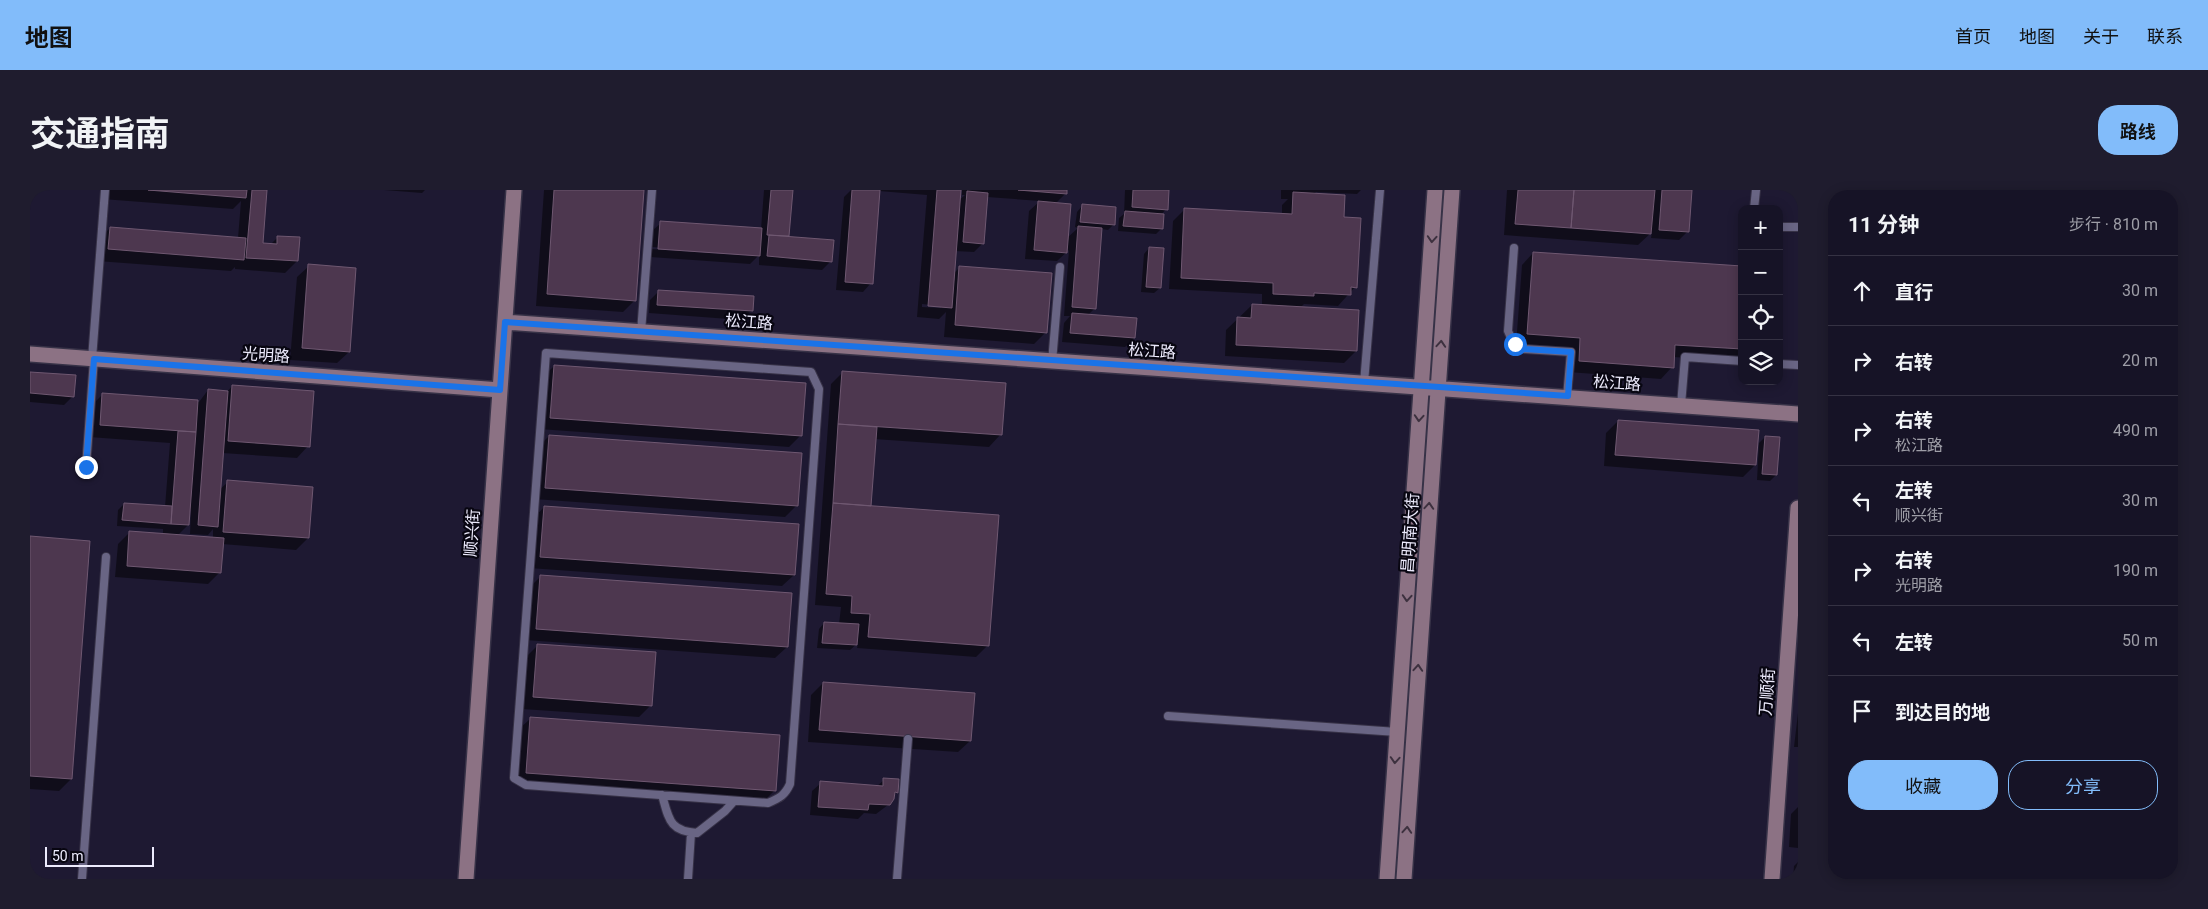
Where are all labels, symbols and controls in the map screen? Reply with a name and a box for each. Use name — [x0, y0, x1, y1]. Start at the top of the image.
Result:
text: 地图 — [25, 24, 73, 52]
text: 首页 — [1955, 26, 1991, 47]
text: 地图 — [2019, 26, 2055, 47]
text: 关于 — [2083, 26, 2119, 47]
text: 联系 — [2147, 26, 2183, 47]
button: 路线 — [2098, 105, 2178, 155]
text: 交通指南 — [30, 114, 170, 155]
map controls — [1738, 205, 1783, 385]
button: + — [1738, 205, 1783, 250]
text: 11 分钟 — [1848, 213, 1919, 237]
text: 步行 · 810 m — [2069, 215, 2158, 234]
one-way arrow — [1426, 235, 1437, 243]
button: − — [1738, 250, 1783, 295]
icon: ahead — [1848, 277, 1876, 305]
text: 直行 — [1895, 281, 1933, 304]
text: 30 m — [2122, 281, 2158, 300]
button: locate — [1738, 295, 1783, 340]
street label: 松江路 — [724, 311, 774, 333]
route start — [1504, 333, 1527, 356]
street label: 松江路 — [1127, 340, 1177, 362]
one-way arrow — [1435, 340, 1446, 348]
button: layers — [1738, 340, 1783, 385]
street label: 光明路 — [241, 344, 291, 366]
icon: right — [1848, 347, 1876, 375]
text: 右转 — [1895, 351, 1933, 374]
text: 20 m — [2122, 351, 2158, 370]
street label: 松江路 — [1592, 372, 1642, 394]
text: 右转 — [1895, 409, 1933, 432]
one-way arrow — [1414, 414, 1425, 422]
icon: right — [1848, 417, 1876, 445]
text: 490 m — [2113, 421, 2158, 440]
text: 松江路 — [1895, 436, 1943, 455]
route end — [75, 456, 98, 479]
text: 左转 — [1895, 479, 1933, 502]
icon: left — [1848, 487, 1876, 515]
text: 30 m — [2122, 491, 2158, 510]
street label: 昌明南大街 — [1398, 492, 1422, 574]
one-way arrow — [1424, 502, 1435, 510]
text: 顺兴街 — [1895, 506, 1943, 525]
street label: 顺兴街 — [461, 508, 483, 558]
text: 右转 — [1895, 549, 1933, 572]
icon: right — [1848, 557, 1876, 585]
text: 190 m — [2113, 561, 2158, 580]
text: 光明路 — [1895, 576, 1943, 595]
one-way arrow — [1401, 594, 1412, 602]
icon: left — [1848, 627, 1876, 655]
text: 左转 — [1895, 631, 1933, 654]
text: 50 m — [2122, 631, 2158, 650]
one-way arrow — [1413, 664, 1424, 672]
street label: 万顺街 — [1756, 667, 1778, 717]
icon: arrive — [1848, 697, 1876, 725]
text: 到达目的地 — [1895, 701, 1990, 724]
one-way arrow — [1390, 756, 1401, 764]
button: 收藏 — [1848, 760, 1998, 810]
button: 分享 — [2008, 760, 2158, 810]
one-way arrow — [1401, 826, 1412, 834]
scale bar — [45, 844, 154, 867]
text: 50 m — [52, 848, 84, 864]

